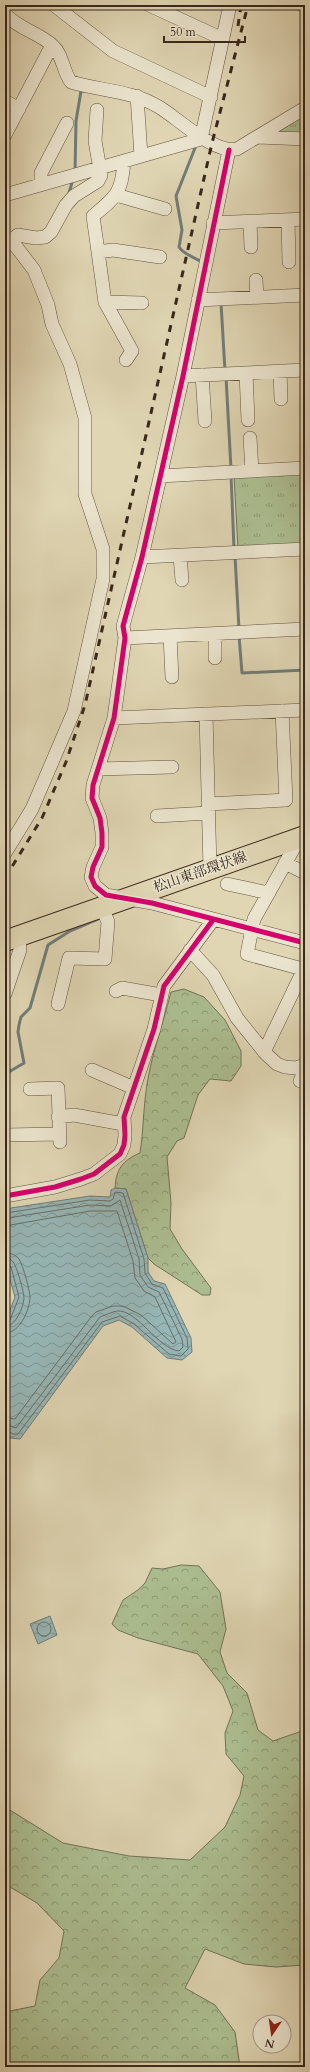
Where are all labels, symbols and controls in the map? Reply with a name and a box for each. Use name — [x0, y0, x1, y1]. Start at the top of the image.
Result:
scale bar — [164, 18, 245, 44]
text: 50 m — [170, 24, 197, 40]
street label: 松山東部環状線 — [151, 847, 249, 897]
north arrow — [252, 2014, 292, 2054]
text: N — [263, 2035, 276, 2052]

